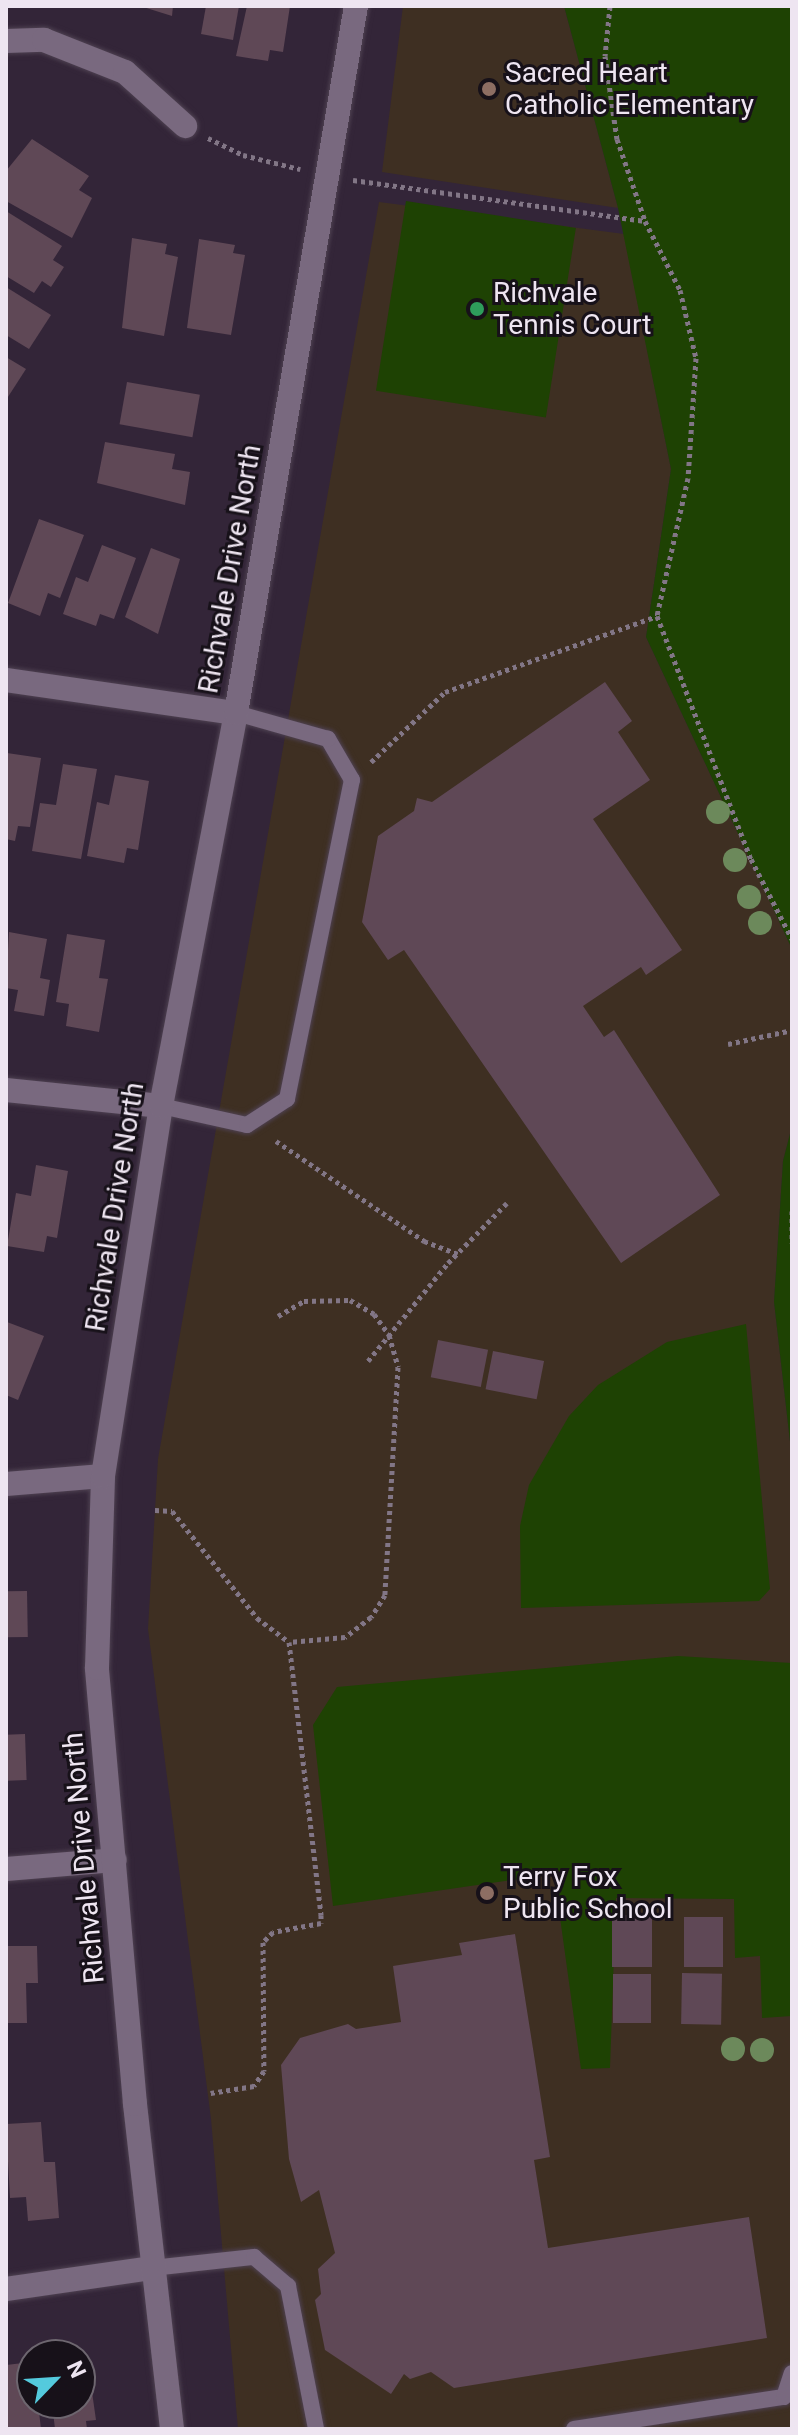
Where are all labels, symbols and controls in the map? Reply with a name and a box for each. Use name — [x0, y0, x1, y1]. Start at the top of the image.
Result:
place label: Sacred Heart Catholic Elementary — [505, 56, 754, 122]
marker: Sacred Heart Catholic Elementary — [480, 80, 498, 98]
place label: Richvale Tennis Court — [493, 276, 651, 342]
marker: Richvale Tennis Court — [468, 300, 486, 318]
street label: Richvale Drive North — [192, 442, 268, 696]
street label: Richvale Drive North — [79, 1080, 151, 1334]
street label: Richvale Drive North — [56, 1731, 112, 1985]
place label: Terry Fox Public School — [503, 1860, 672, 1926]
marker: Terry Fox Public School — [478, 1884, 496, 1902]
north arrow — [16, 2339, 96, 2419]
text: N — [62, 2357, 91, 2382]

